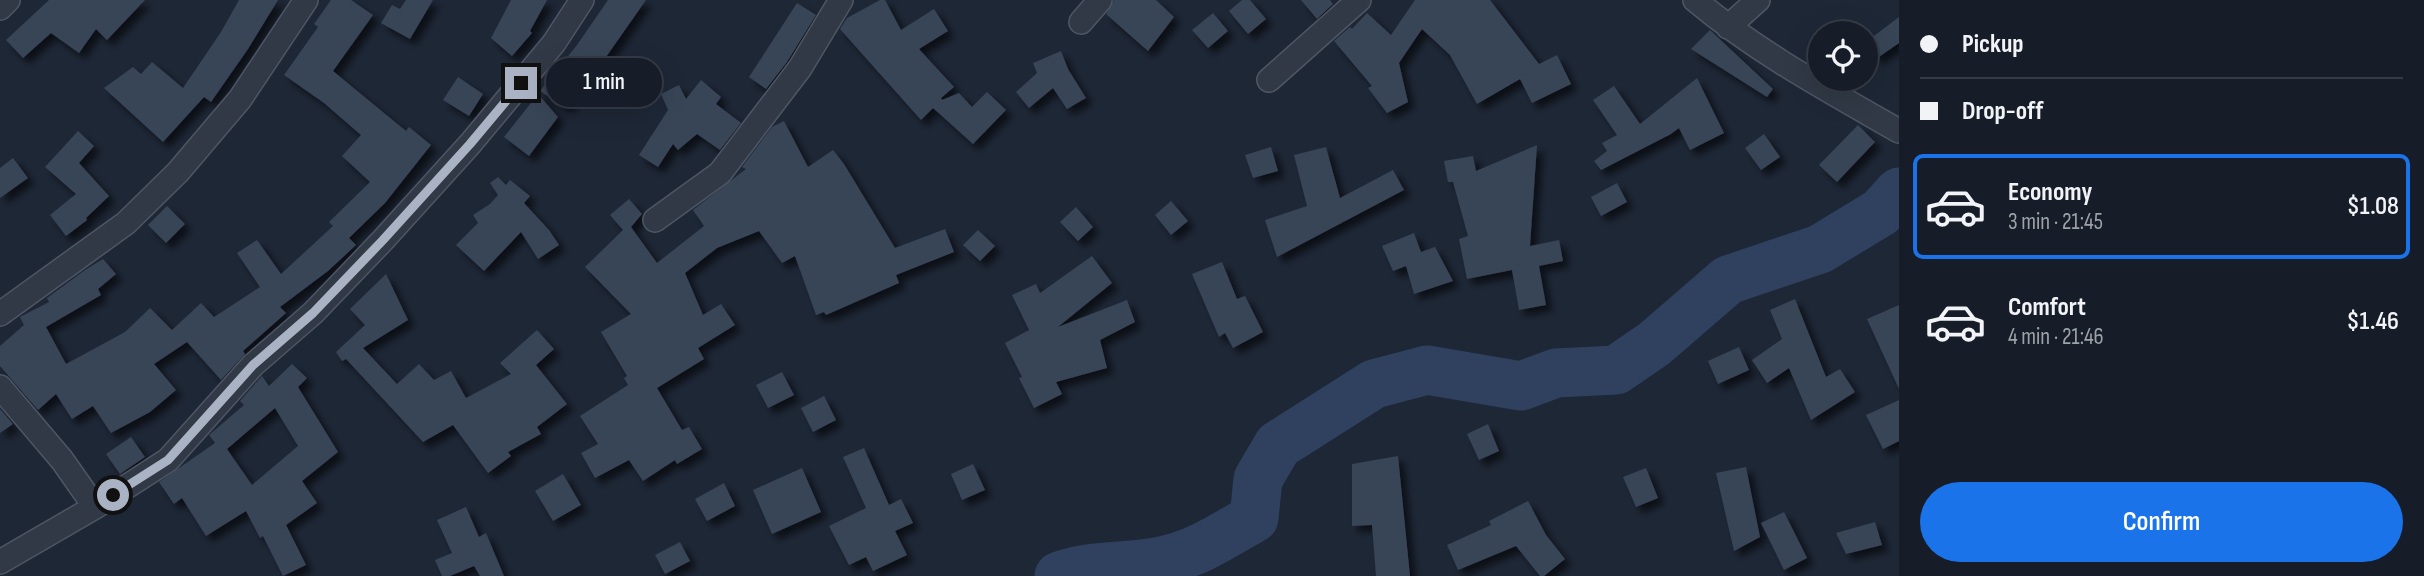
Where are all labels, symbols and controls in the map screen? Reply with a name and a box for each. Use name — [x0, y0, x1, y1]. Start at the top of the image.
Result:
map controls — [1808, 21, 1878, 91]
button: locate — [1808, 21, 1878, 91]
text: Pickup — [1962, 29, 2024, 60]
callout: 1 min — [546, 58, 661, 108]
route end — [505, 67, 537, 99]
text: 1 min — [583, 68, 625, 96]
text: Drop-off — [1962, 96, 2043, 127]
icon: car — [1924, 175, 1987, 238]
text: Economy — [2008, 177, 2092, 208]
text: $1.08 — [2347, 191, 2399, 222]
text: 3 min · 21:45 — [2008, 208, 2103, 236]
icon: car — [1924, 290, 1987, 353]
text: Comfort — [2008, 292, 2086, 323]
text: $1.46 — [2346, 306, 2399, 337]
text: 4 min · 21:46 — [2008, 323, 2104, 351]
route start — [97, 479, 129, 511]
button: Confirm — [1920, 482, 2403, 562]

